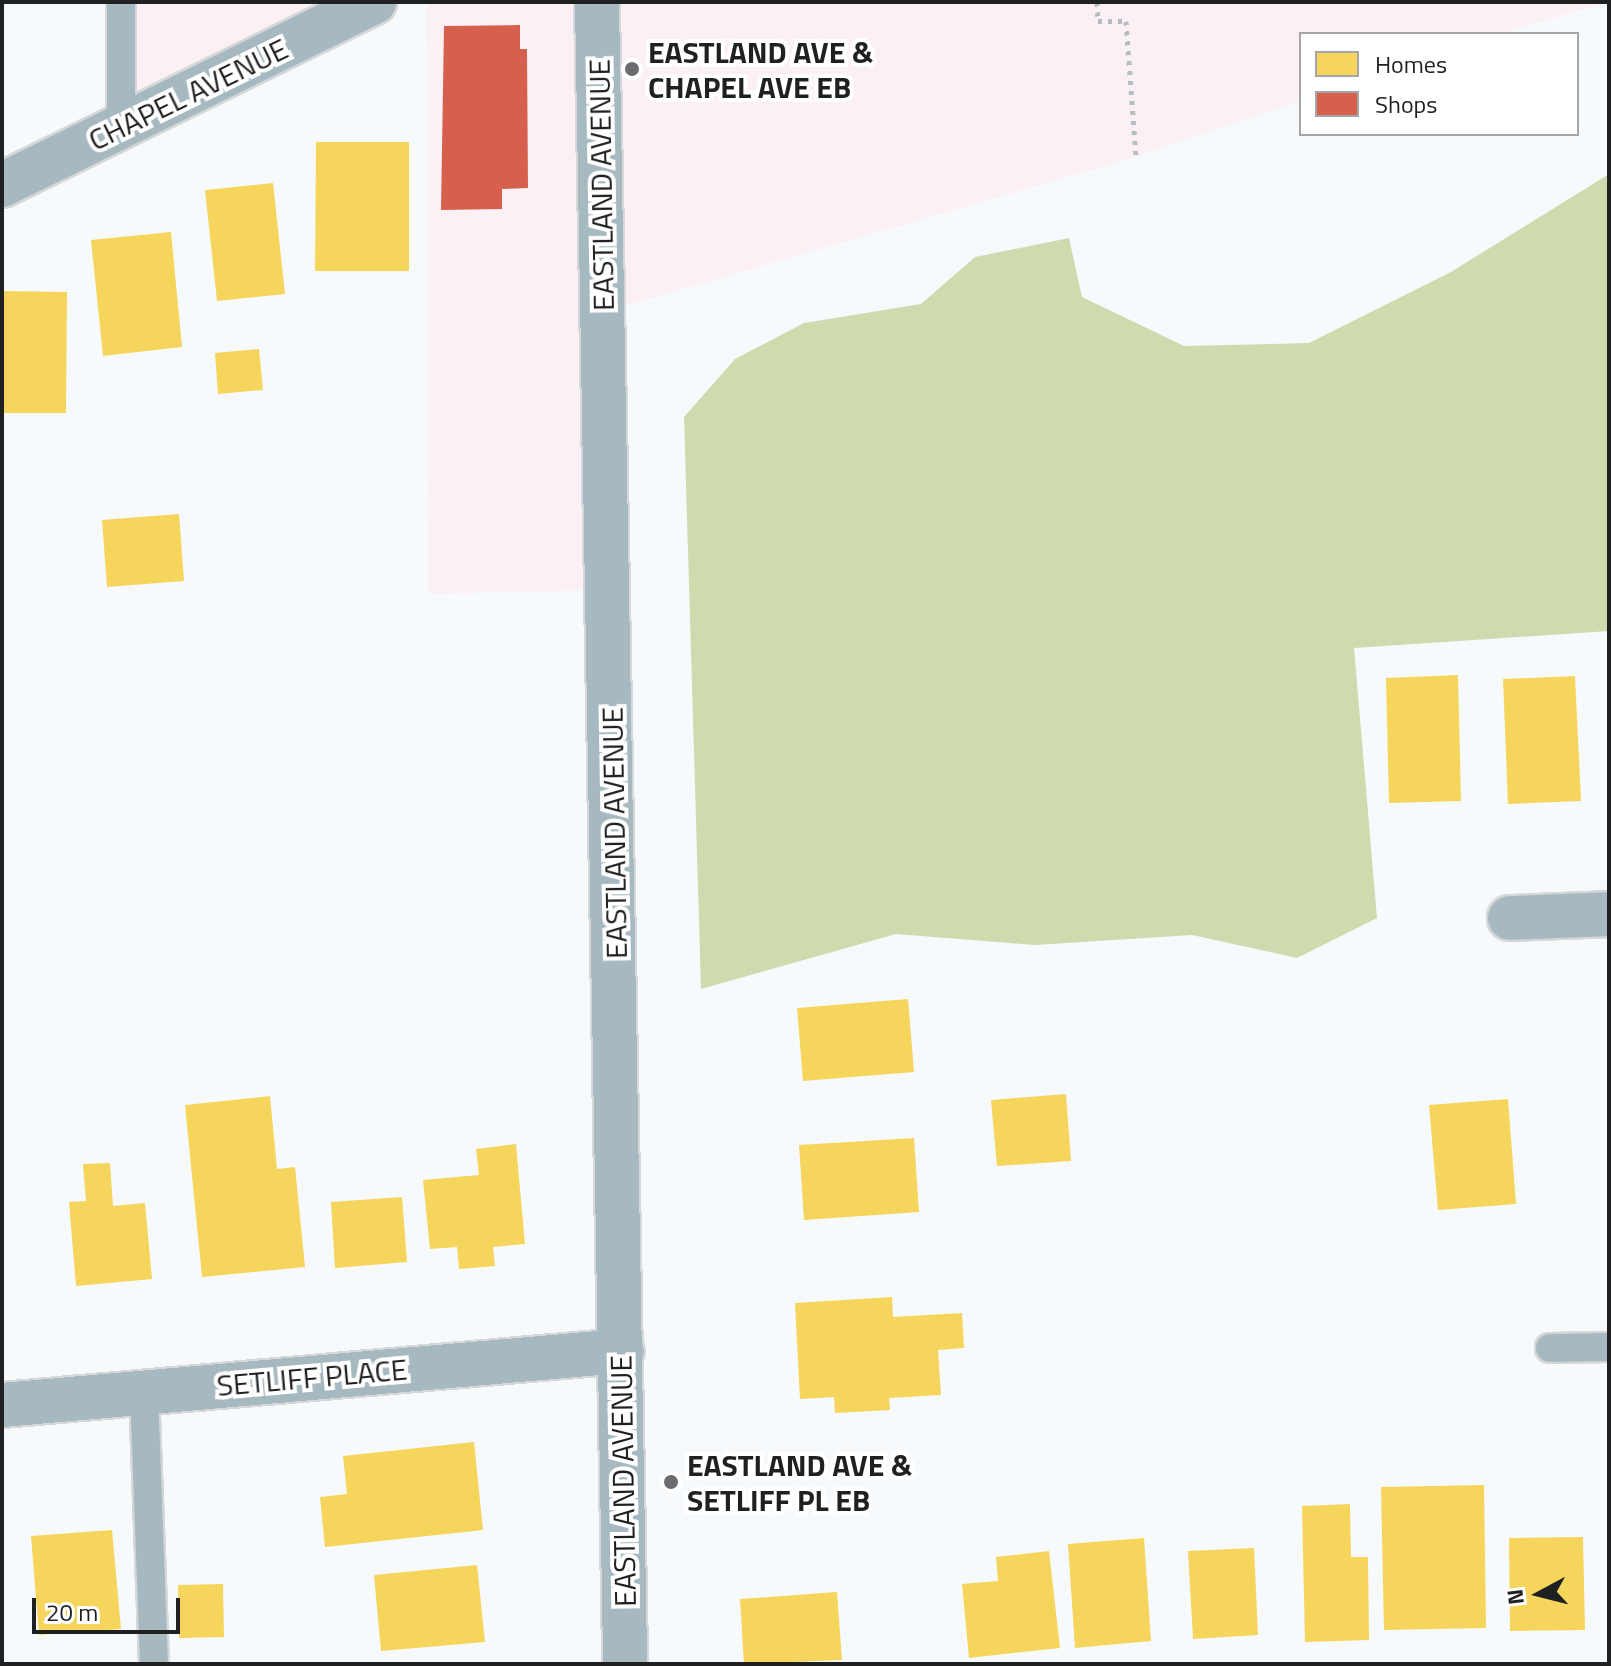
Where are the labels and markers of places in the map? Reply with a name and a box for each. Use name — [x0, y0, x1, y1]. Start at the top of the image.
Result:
place label: EASTLAND AVE & CHAPEL AVE EB — [648, 34, 873, 104]
marker: EASTLAND AVE & CHAPEL AVE EB — [623, 60, 641, 78]
place label: EASTLAND AVE & SETLIFF PL EB — [687, 1447, 912, 1518]
marker: EASTLAND AVE & SETLIFF PL EB — [662, 1473, 680, 1491]

